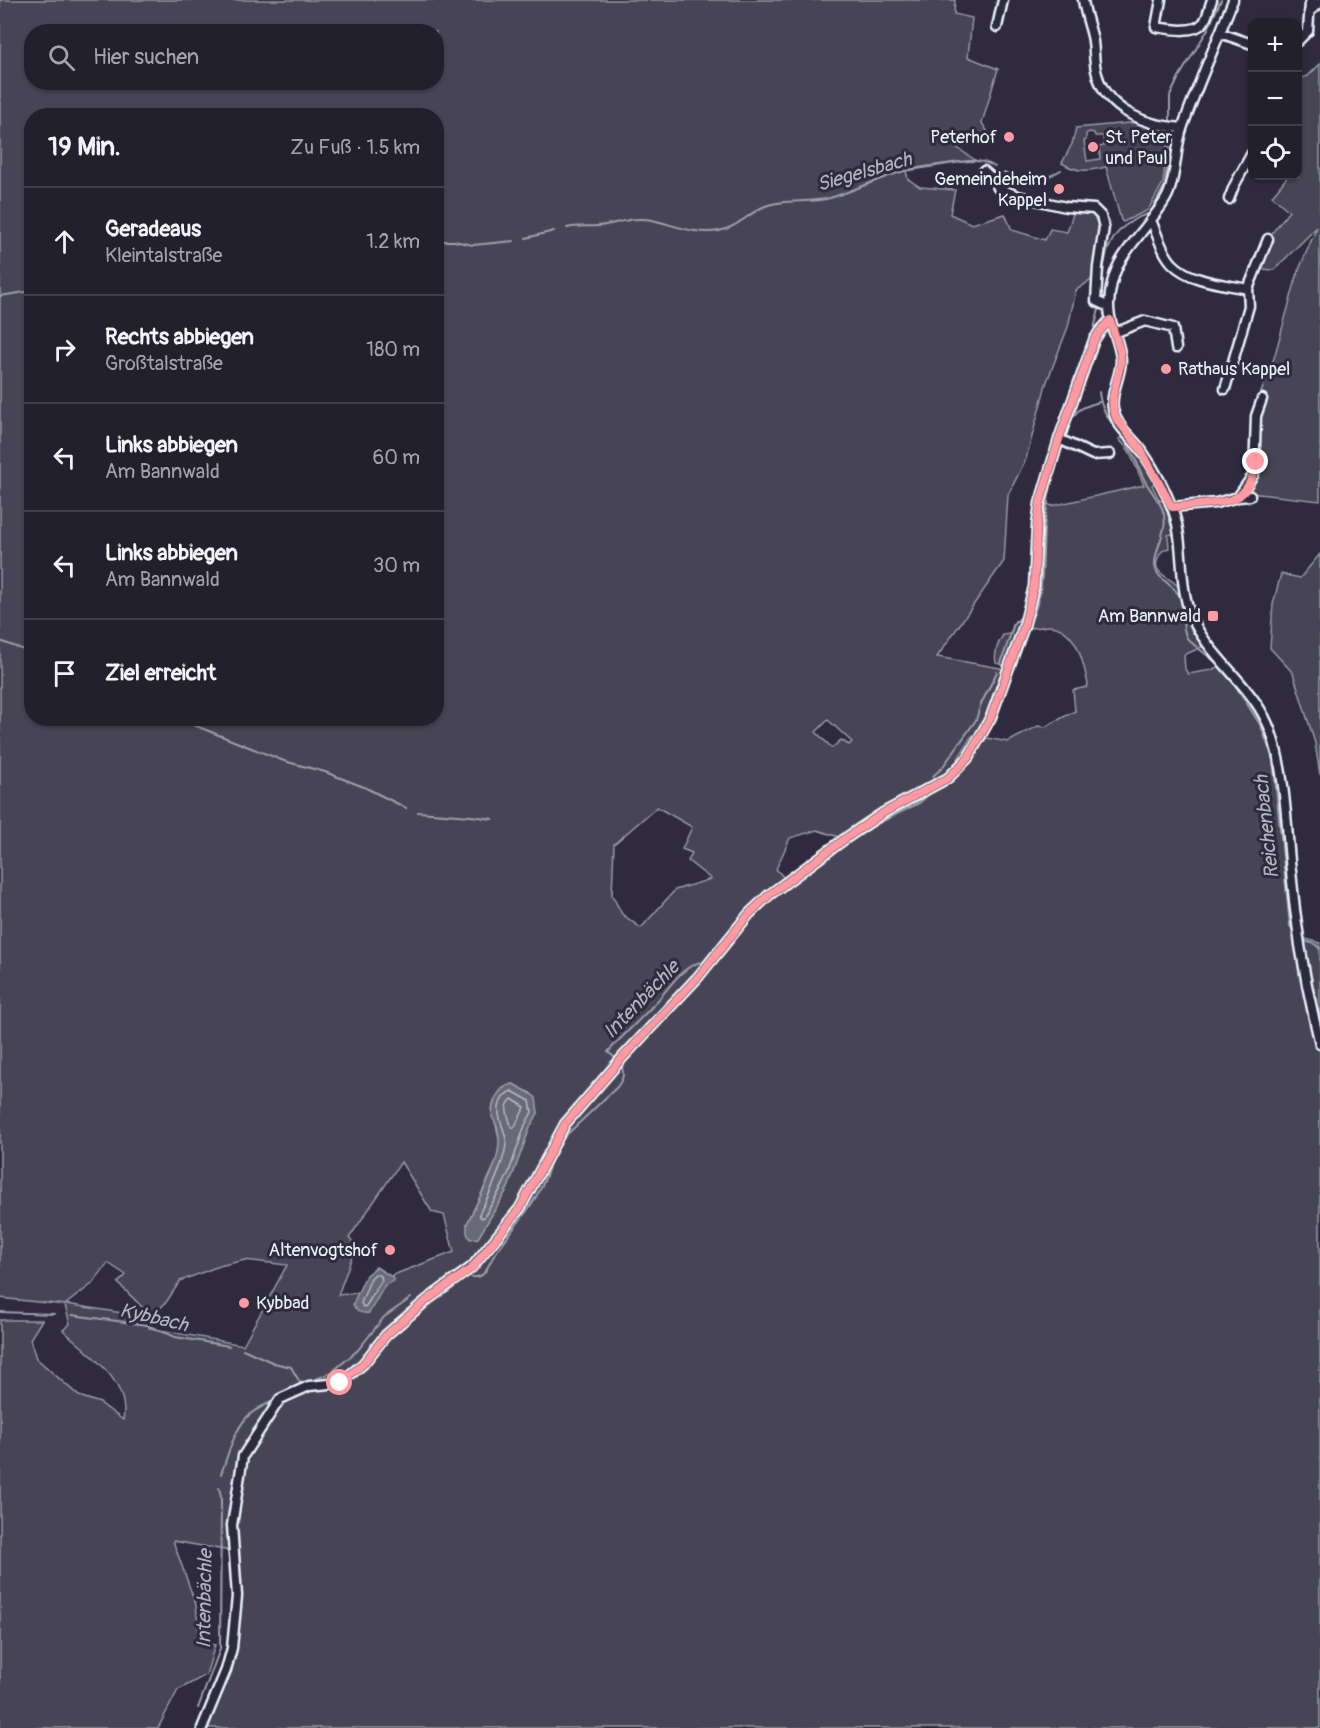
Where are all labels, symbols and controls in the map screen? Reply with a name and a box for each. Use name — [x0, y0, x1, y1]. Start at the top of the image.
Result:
map controls — [1248, 18, 1302, 180]
button: + — [1248, 18, 1302, 72]
search box — [24, 24, 444, 90]
icon: search — [45, 41, 78, 74]
text: Hier suchen — [93, 43, 199, 71]
button: − — [1248, 72, 1302, 126]
place label: Peterhof — [930, 126, 998, 149]
place label: St. Peter und Paul — [1105, 126, 1173, 170]
button: locate — [1248, 126, 1302, 180]
marker: Peterhof — [1002, 130, 1016, 144]
text: 19 Min. — [48, 131, 121, 163]
text: Zu Fuß · 1.5 km — [290, 135, 420, 160]
marker: St. Peter und Paul — [1086, 140, 1100, 154]
water label: Siegelsbach — [814, 146, 916, 197]
place label: Gemeindeheim Kappel — [934, 168, 1047, 212]
marker: Gemeindeheim Kappel — [1052, 182, 1066, 196]
text: Geradeaus — [105, 215, 201, 243]
icon: ahead — [48, 225, 81, 258]
text: 1.2 km — [366, 229, 420, 254]
text: Kleintalstraße — [105, 243, 222, 268]
text: Rechts abbiegen — [105, 323, 254, 351]
icon: right — [48, 333, 81, 366]
text: 180 m — [366, 337, 420, 362]
text: Großtalstraße — [105, 351, 223, 376]
place label: Rathaus Kappel — [1178, 358, 1290, 381]
marker: Rathaus Kappel — [1159, 362, 1173, 376]
text: Links abbiegen — [105, 431, 238, 459]
icon: left — [48, 441, 81, 474]
text: 60 m — [373, 445, 420, 470]
route end — [1242, 448, 1268, 474]
text: Am Bannwald — [105, 459, 220, 484]
text: Links abbiegen — [105, 539, 238, 567]
icon: left — [48, 549, 81, 582]
text: 30 m — [373, 553, 420, 578]
text: Am Bannwald — [105, 567, 220, 592]
place label: Am Bannwald — [1098, 605, 1201, 628]
marker: Am Bannwald — [1206, 609, 1220, 623]
icon: arrive — [48, 657, 81, 690]
text: Ziel erreicht — [105, 659, 216, 687]
water label: Reichenbach — [1248, 772, 1284, 880]
water label: Intenbächle — [598, 953, 686, 1044]
place label: Altenvogtshof — [269, 1239, 379, 1262]
marker: Altenvogtshof — [383, 1243, 397, 1257]
place label: Kybbad — [256, 1292, 309, 1315]
marker: Kybbad — [237, 1296, 251, 1310]
water label: Kybbach — [117, 1298, 192, 1338]
route start — [326, 1369, 352, 1395]
water label: Intenbächle — [191, 1547, 218, 1649]

